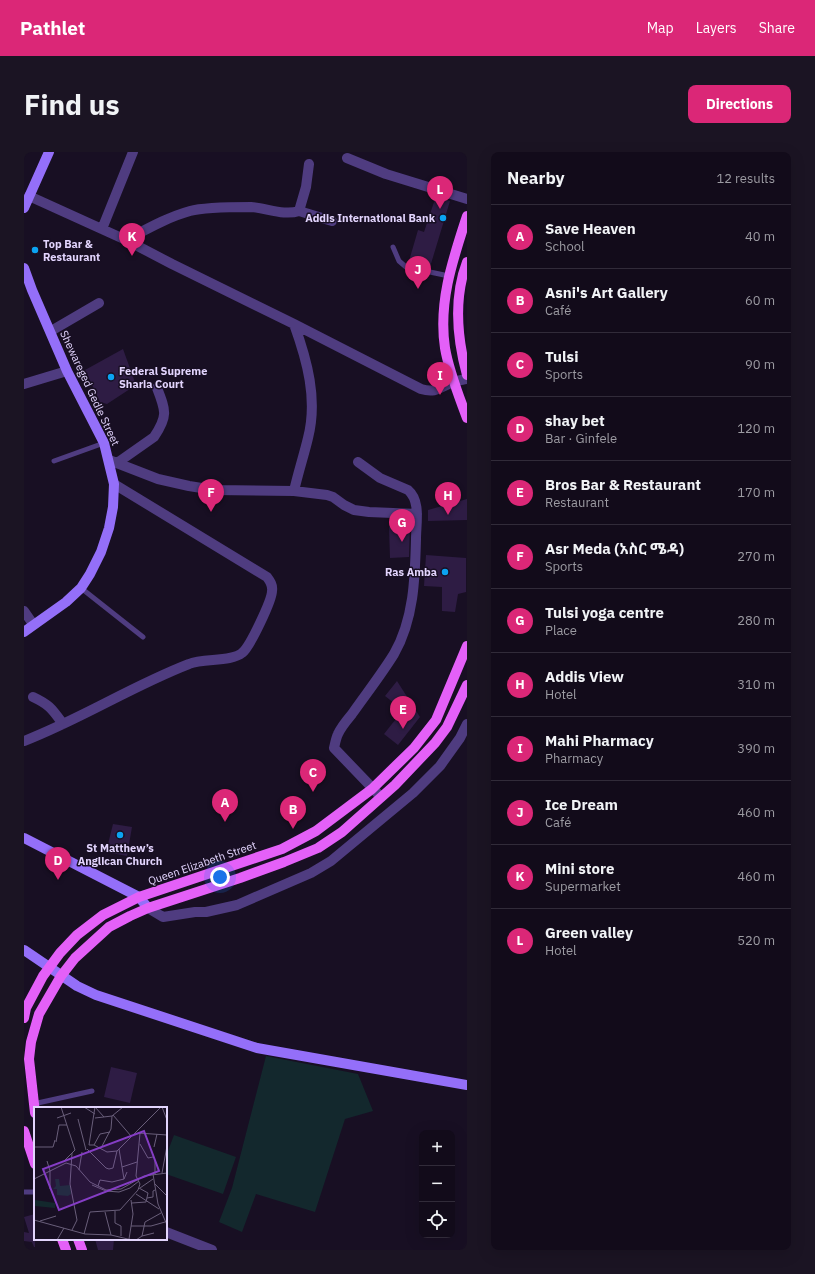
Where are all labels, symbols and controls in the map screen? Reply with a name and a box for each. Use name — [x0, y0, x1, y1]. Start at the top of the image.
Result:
text: Pathlet — [20, 16, 85, 40]
text: Map — [647, 19, 674, 37]
text: Layers — [696, 19, 737, 37]
text: Share — [759, 19, 795, 37]
button: Directions — [688, 85, 791, 123]
text: Find us — [24, 86, 120, 123]
text: Nearby — [507, 167, 565, 189]
text: 12 results — [716, 170, 775, 187]
pin: L — [427, 176, 453, 209]
place label: Addis International Bank — [305, 211, 436, 225]
marker: Addis International Bank — [438, 213, 448, 223]
text: Save Heaven — [545, 219, 636, 238]
pin: K — [119, 223, 145, 256]
text: A — [516, 228, 524, 245]
text: 40 m — [745, 228, 775, 245]
place label: Top Bar & Restaurant — [43, 237, 100, 264]
text: School — [545, 238, 585, 255]
marker: Top Bar & Restaurant — [30, 245, 40, 255]
pin: J — [405, 256, 431, 289]
text: Asni's Art Gallery — [545, 283, 668, 302]
text: B — [516, 292, 524, 309]
text: 60 m — [745, 292, 775, 309]
text: Café — [545, 302, 571, 319]
street label: Shewareged Gedle Street — [57, 328, 123, 448]
text: Tulsi — [545, 347, 578, 366]
text: C — [516, 356, 524, 373]
text: 90 m — [745, 356, 775, 373]
pin: I — [427, 362, 453, 395]
place label: Federal Supreme Sharia Court — [119, 364, 207, 391]
text: Sports — [545, 366, 583, 383]
marker: Federal Supreme Sharia Court — [106, 372, 116, 382]
text: shay bet — [545, 411, 605, 430]
text: D — [515, 420, 525, 437]
text: 120 m — [737, 420, 775, 437]
text: Bar · Ginfele — [545, 430, 617, 447]
text: Bros Bar & Restaurant — [545, 475, 701, 494]
pin: F — [198, 479, 224, 512]
pin: H — [435, 482, 461, 515]
text: E — [516, 484, 524, 501]
text: 170 m — [737, 484, 775, 501]
text: Restaurant — [545, 494, 609, 511]
pin: G — [389, 509, 415, 542]
text: Asr Meda (አስር ሜዳ) — [545, 539, 684, 558]
text: F — [516, 548, 524, 565]
text: 270 m — [737, 548, 775, 565]
text: Sports — [545, 558, 583, 575]
place label: Ras Amba — [385, 565, 437, 579]
marker: Ras Amba — [440, 567, 450, 577]
text: Tulsi yoga centre — [545, 603, 664, 622]
text: G — [515, 612, 525, 629]
text: 280 m — [737, 612, 775, 629]
text: Place — [545, 622, 577, 639]
text: Addis View — [545, 667, 624, 686]
text: H — [515, 676, 525, 693]
text: 310 m — [737, 676, 775, 693]
text: Hotel — [545, 686, 577, 703]
pin: E — [390, 696, 416, 729]
text: Mahi Pharmacy — [545, 731, 654, 750]
text: I — [517, 740, 523, 757]
text: 390 m — [737, 740, 775, 757]
text: Pharmacy — [545, 750, 603, 767]
pin: C — [300, 759, 326, 792]
pin: A — [212, 789, 238, 822]
text: Ice Dream — [545, 795, 618, 814]
pin: B — [280, 796, 306, 829]
text: J — [516, 804, 524, 821]
text: 460 m — [737, 804, 775, 821]
text: Café — [545, 814, 571, 831]
marker: St Matthew’s Anglican Church — [115, 830, 125, 840]
street label: Queen Elizabeth Street — [146, 838, 258, 888]
place label: St Matthew’s Anglican Church — [78, 841, 162, 868]
pin: D — [45, 847, 71, 880]
text: Mini store — [545, 859, 614, 878]
your location — [210, 867, 230, 887]
text: K — [515, 868, 525, 885]
text: 460 m — [737, 868, 775, 885]
text: Supermarket — [545, 878, 621, 895]
text: Green valley — [545, 923, 633, 942]
text: L — [517, 932, 523, 949]
text: 520 m — [737, 932, 775, 949]
text: Hotel — [545, 942, 577, 959]
inset map — [34, 1107, 167, 1240]
map controls — [419, 1130, 455, 1238]
button: + — [419, 1130, 455, 1166]
button: − — [419, 1166, 455, 1202]
button: locate — [419, 1202, 455, 1238]

